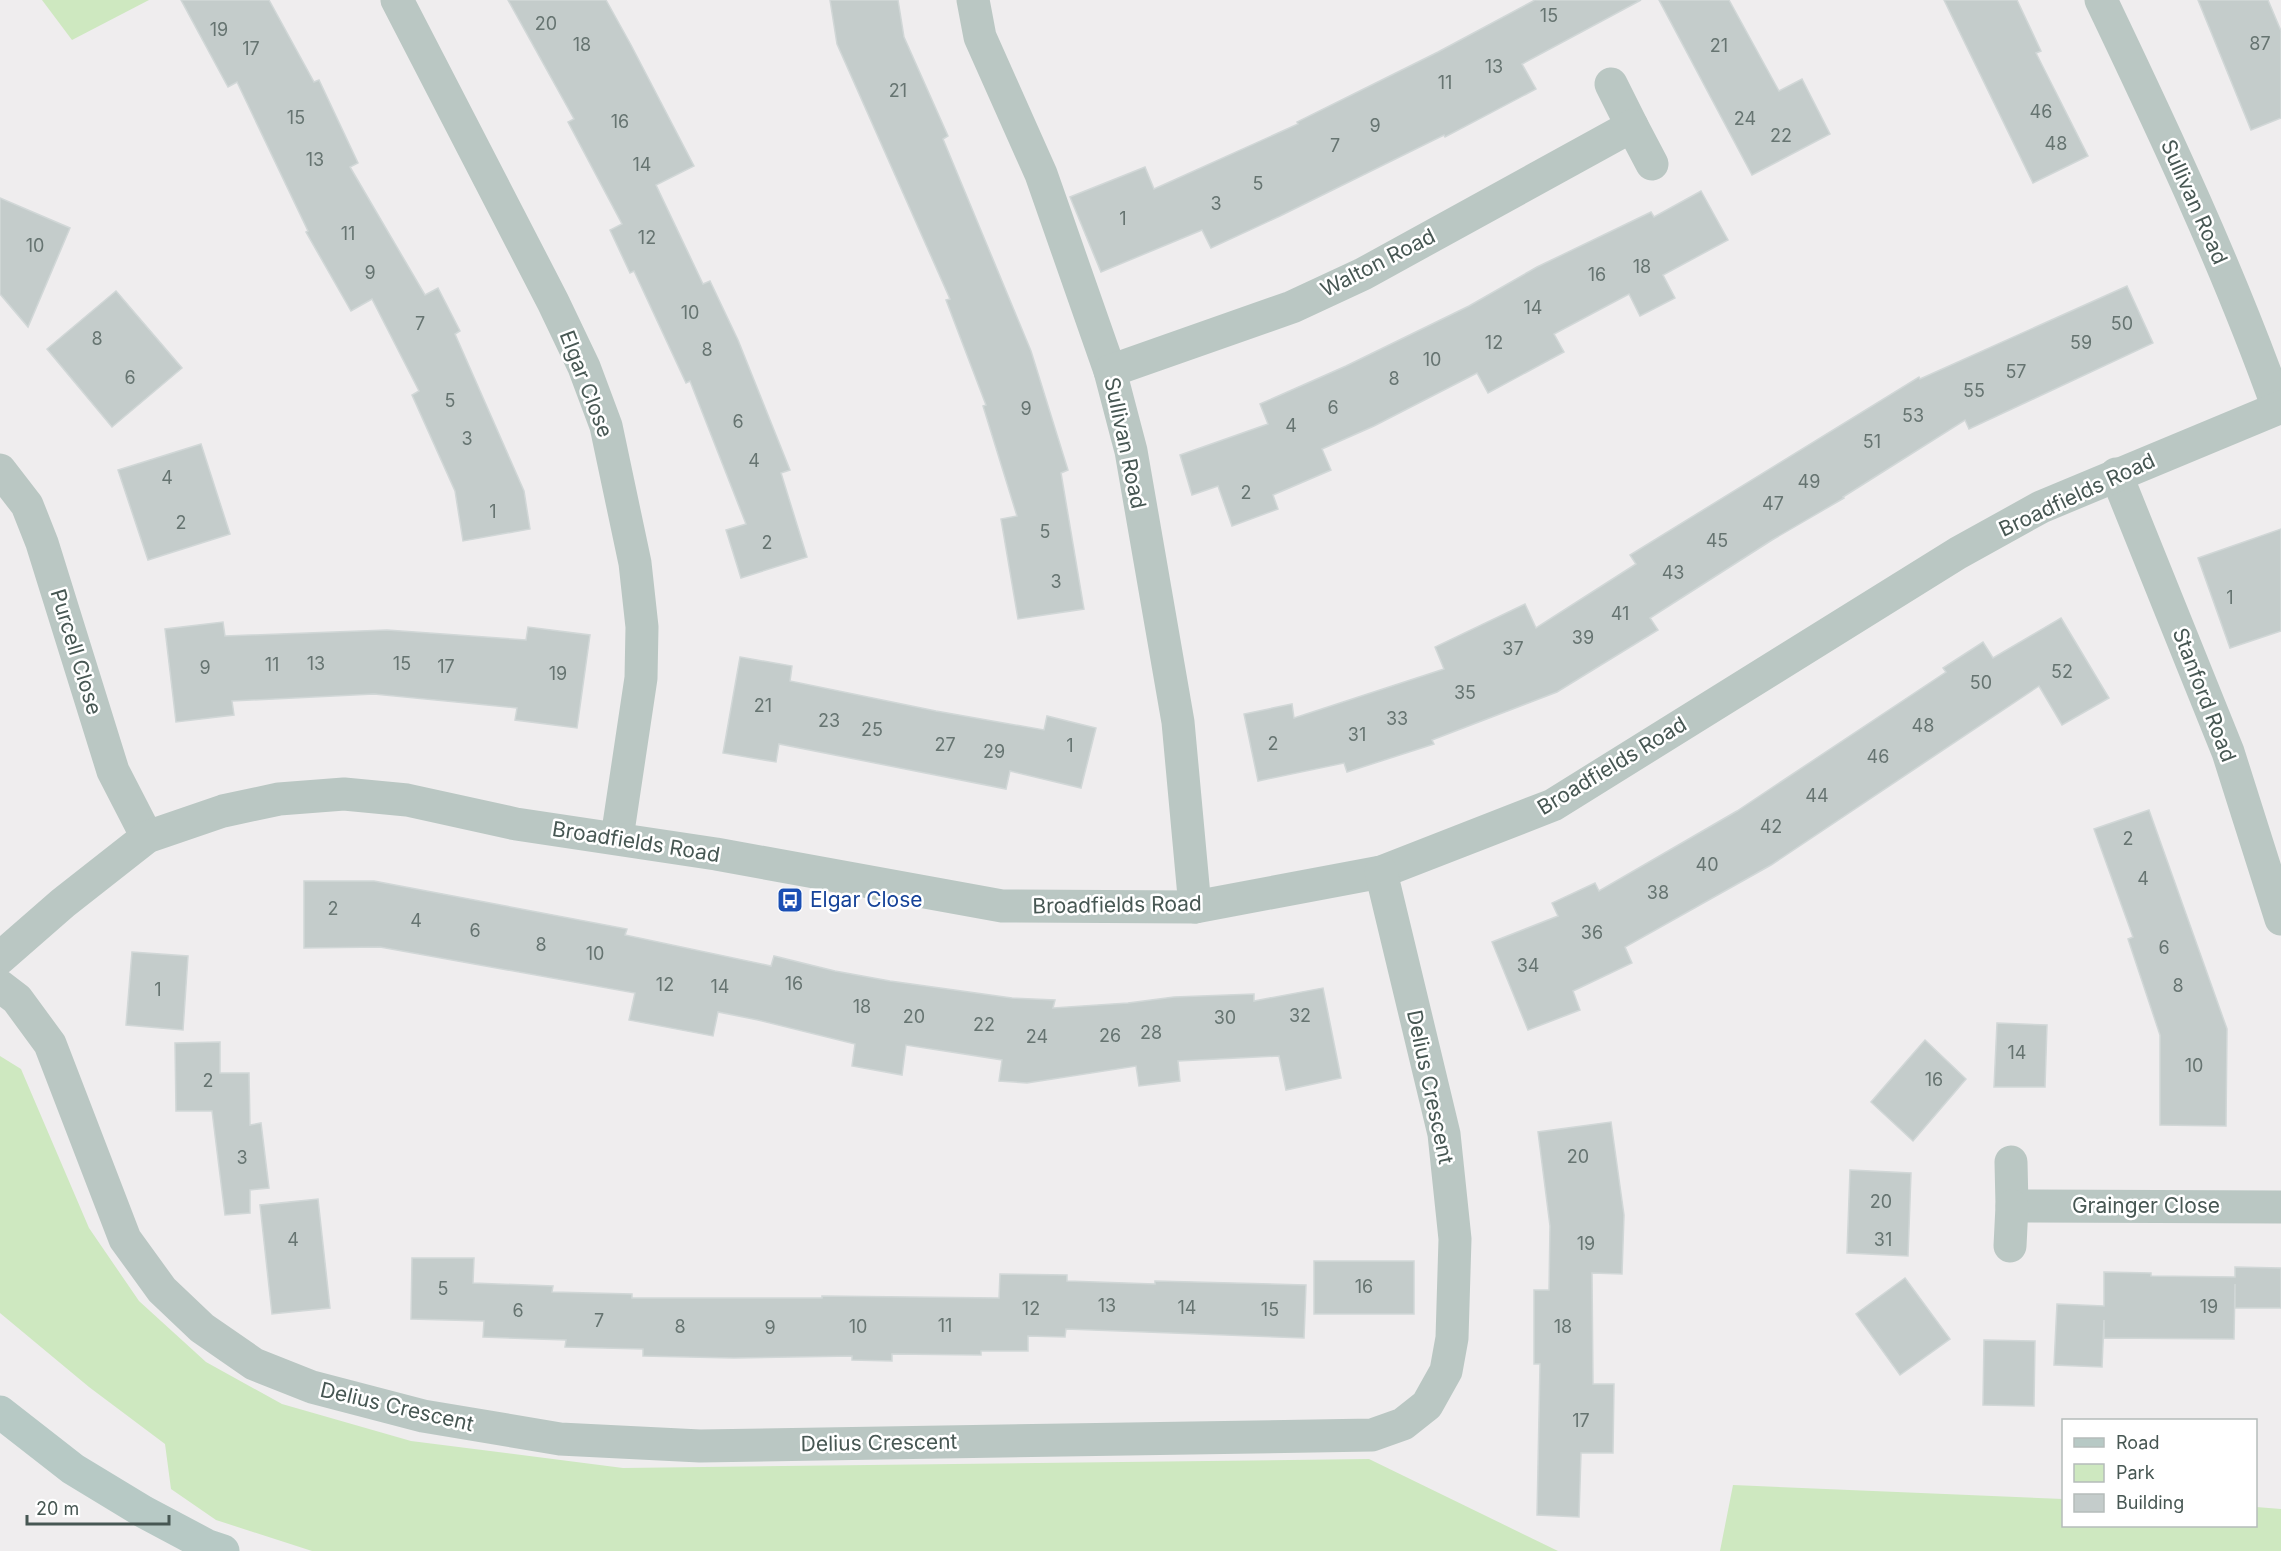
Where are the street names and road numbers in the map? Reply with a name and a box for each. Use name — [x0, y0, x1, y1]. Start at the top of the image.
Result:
street label: Sullivan Road — [2156, 136, 2233, 268]
street label: Walton Road — [1316, 223, 1439, 302]
street label: Elgar Close — [555, 327, 618, 441]
street label: Sullivan Road — [1099, 375, 1152, 511]
street label: Broadfields Road — [1995, 447, 2159, 542]
street label: Purcell Close — [46, 586, 107, 718]
street label: Stanford Road — [2167, 624, 2241, 765]
street label: Broadfields Road — [1533, 711, 1691, 820]
street label: Broadfields Road — [550, 816, 722, 867]
street label: Broadfields Road — [1032, 891, 1202, 918]
street label: Delius Crescent — [1402, 1008, 1459, 1166]
street label: Grainger Close — [2072, 1193, 2220, 1218]
street label: Delius Crescent — [318, 1377, 476, 1436]
street label: Delius Crescent — [800, 1429, 958, 1456]

